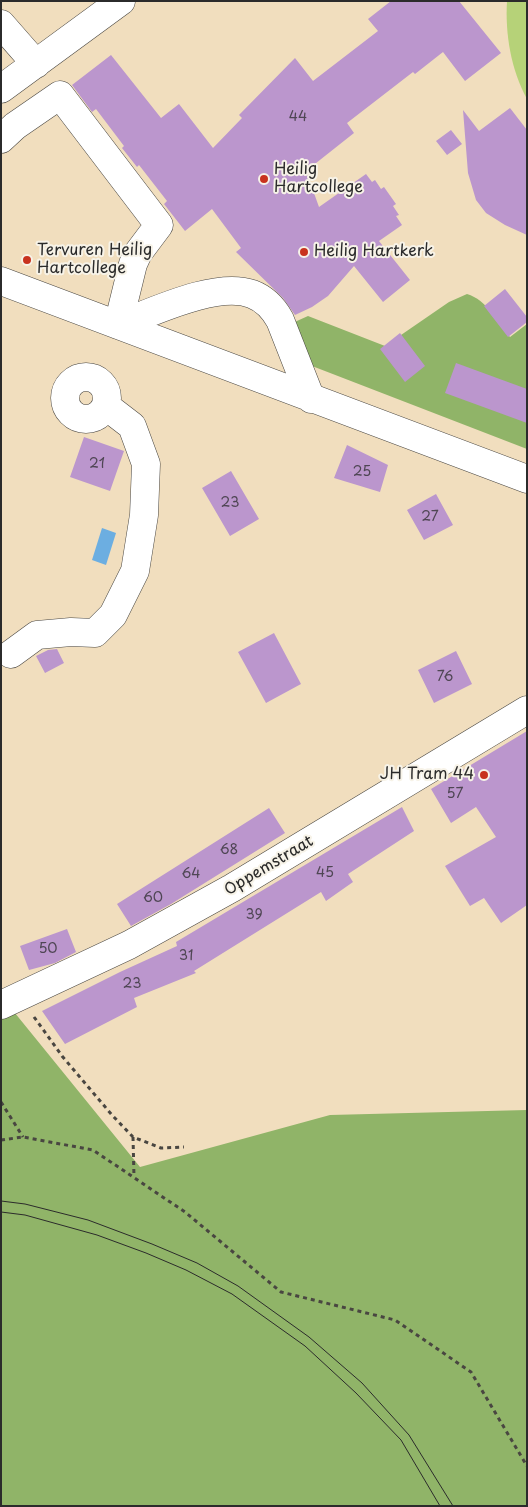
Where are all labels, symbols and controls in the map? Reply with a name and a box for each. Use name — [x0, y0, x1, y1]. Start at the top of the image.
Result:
house number: 44 — [289, 109, 307, 125]
place label: Heilig Hartcollege — [274, 160, 363, 198]
marker: Heilig Hartcollege — [258, 173, 270, 185]
place label: Tervuren Heilig Hartcollege — [37, 241, 152, 279]
place label: Heilig Hartkerk — [314, 242, 434, 262]
marker: Heilig Hartkerk — [298, 246, 310, 258]
marker: Tervuren Heilig Hartcollege — [21, 254, 33, 266]
house number: 21 — [89, 456, 105, 472]
house number: 25 — [353, 464, 371, 480]
house number: 23 — [221, 495, 239, 511]
house number: 27 — [421, 509, 439, 525]
house number: 76 — [437, 669, 453, 685]
place label: JH Tram 44 — [380, 765, 474, 785]
marker: JH Tram 44 — [478, 769, 490, 781]
house number: 57 — [447, 786, 463, 802]
street label: Oppemstraat — [221, 832, 317, 900]
house number: 68 — [220, 842, 238, 858]
house number: 45 — [316, 865, 334, 881]
house number: 64 — [181, 866, 201, 882]
house number: 60 — [143, 890, 163, 906]
house number: 39 — [245, 907, 263, 923]
house number: 50 — [38, 941, 58, 957]
house number: 31 — [179, 948, 193, 964]
house number: 23 — [123, 976, 141, 992]

